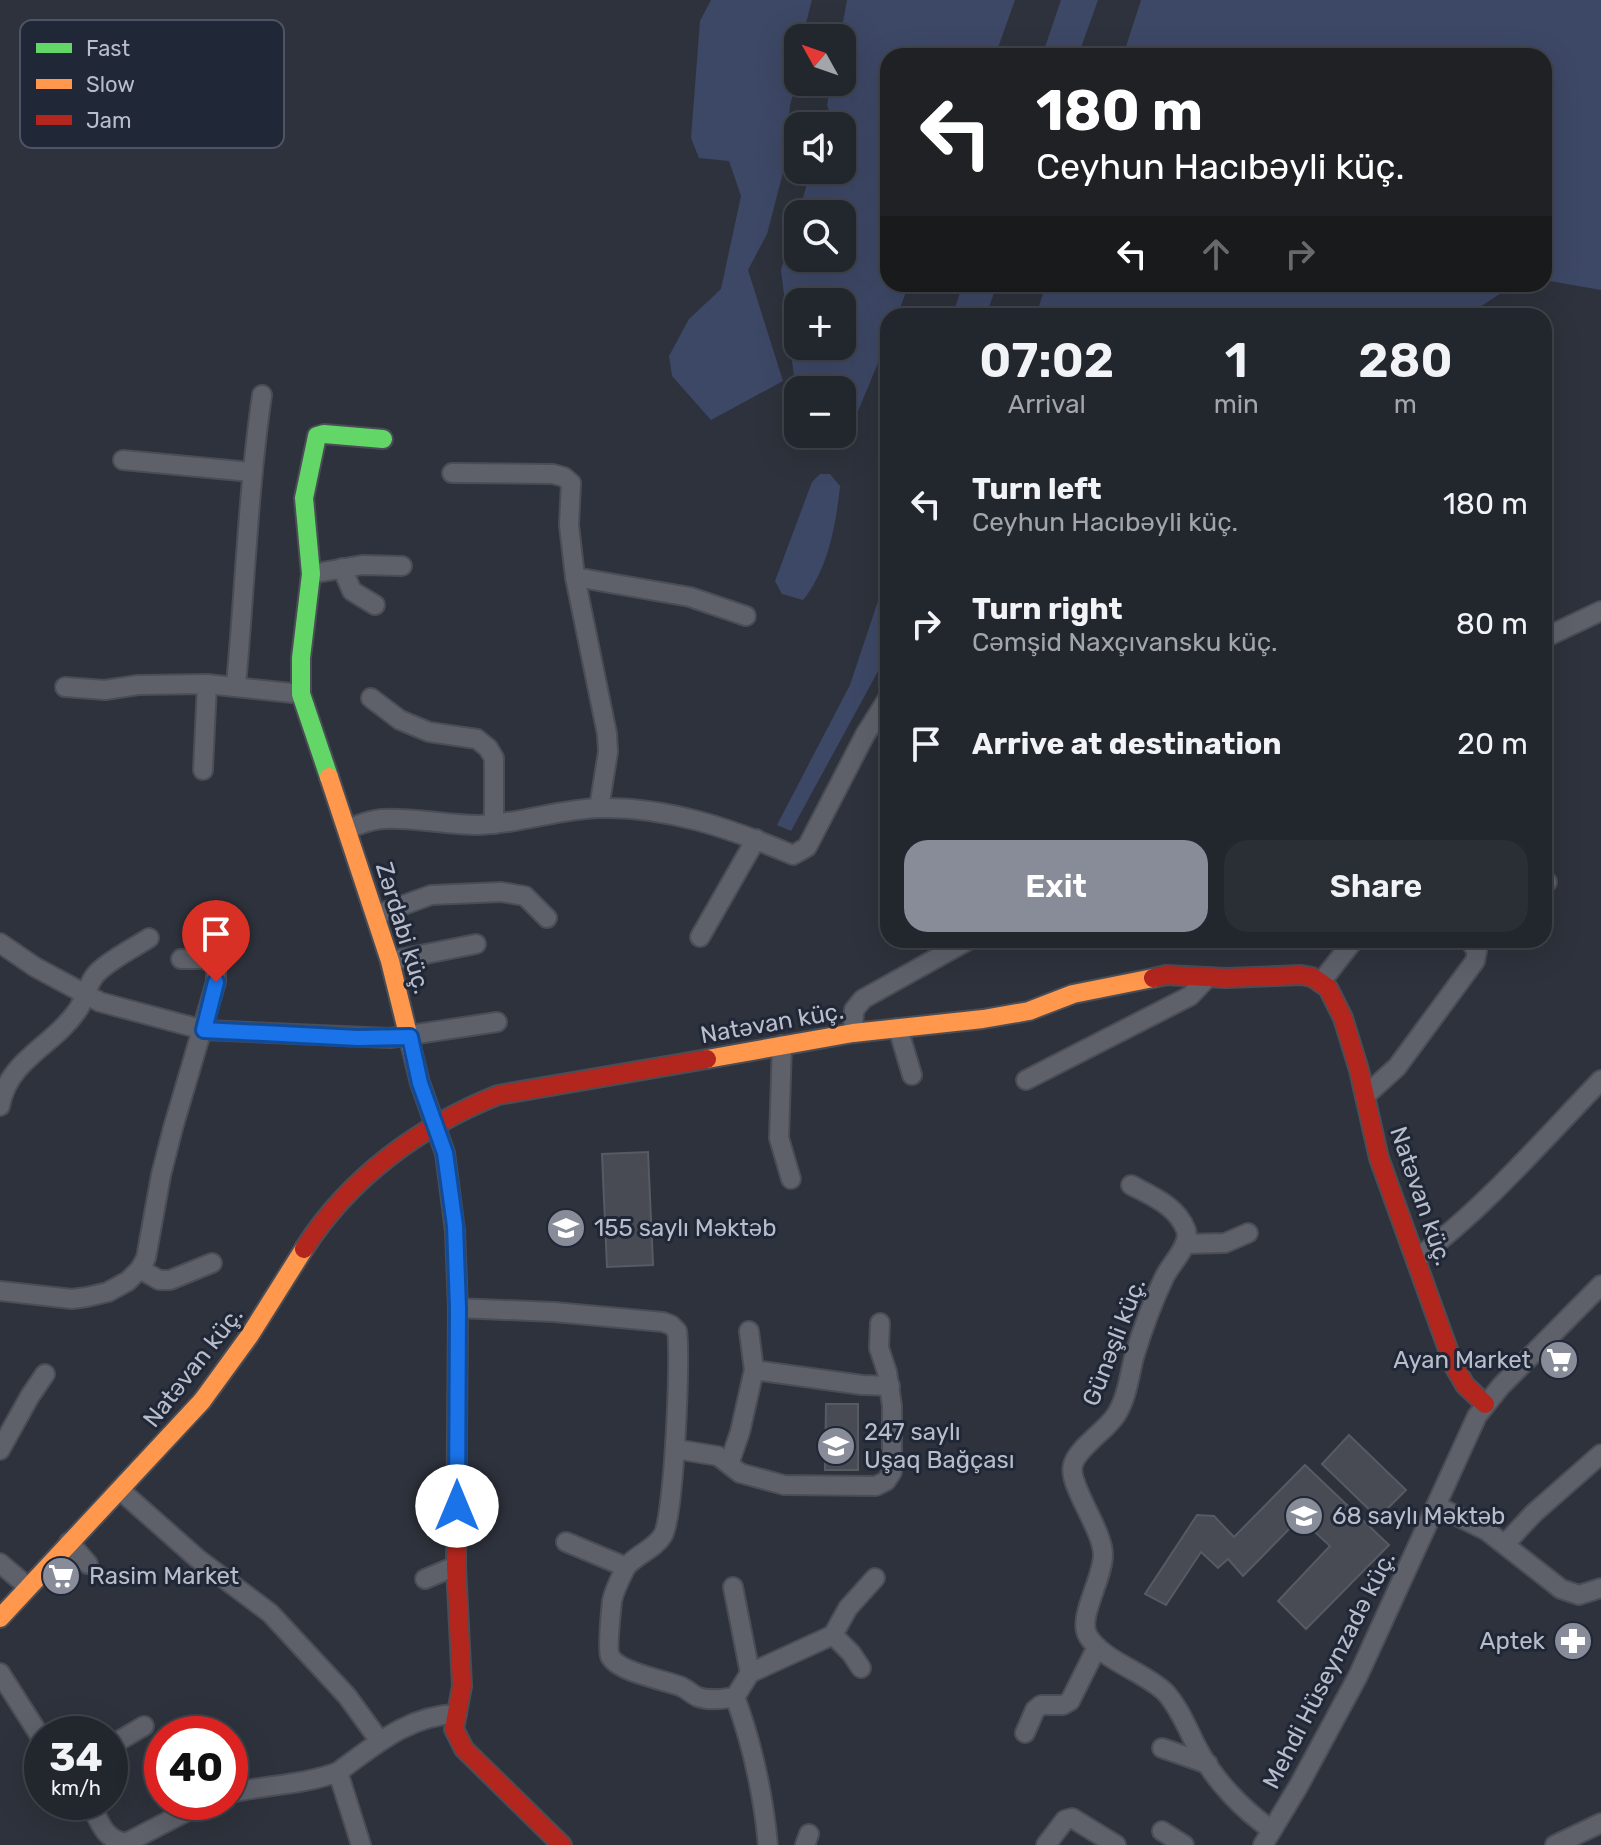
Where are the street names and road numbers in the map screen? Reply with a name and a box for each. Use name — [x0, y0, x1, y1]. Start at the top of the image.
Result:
street label: Zərdabi küç. — [370, 859, 436, 997]
street label: Natəvan küç. — [698, 997, 846, 1049]
street label: Natəvan küç. — [1384, 1123, 1458, 1269]
street label: Günəşli küç. — [1077, 1274, 1151, 1410]
street label: Natəvan küç. — [137, 1301, 249, 1433]
street label: Mehdi Hüseynzadə küç. — [1257, 1547, 1401, 1793]

